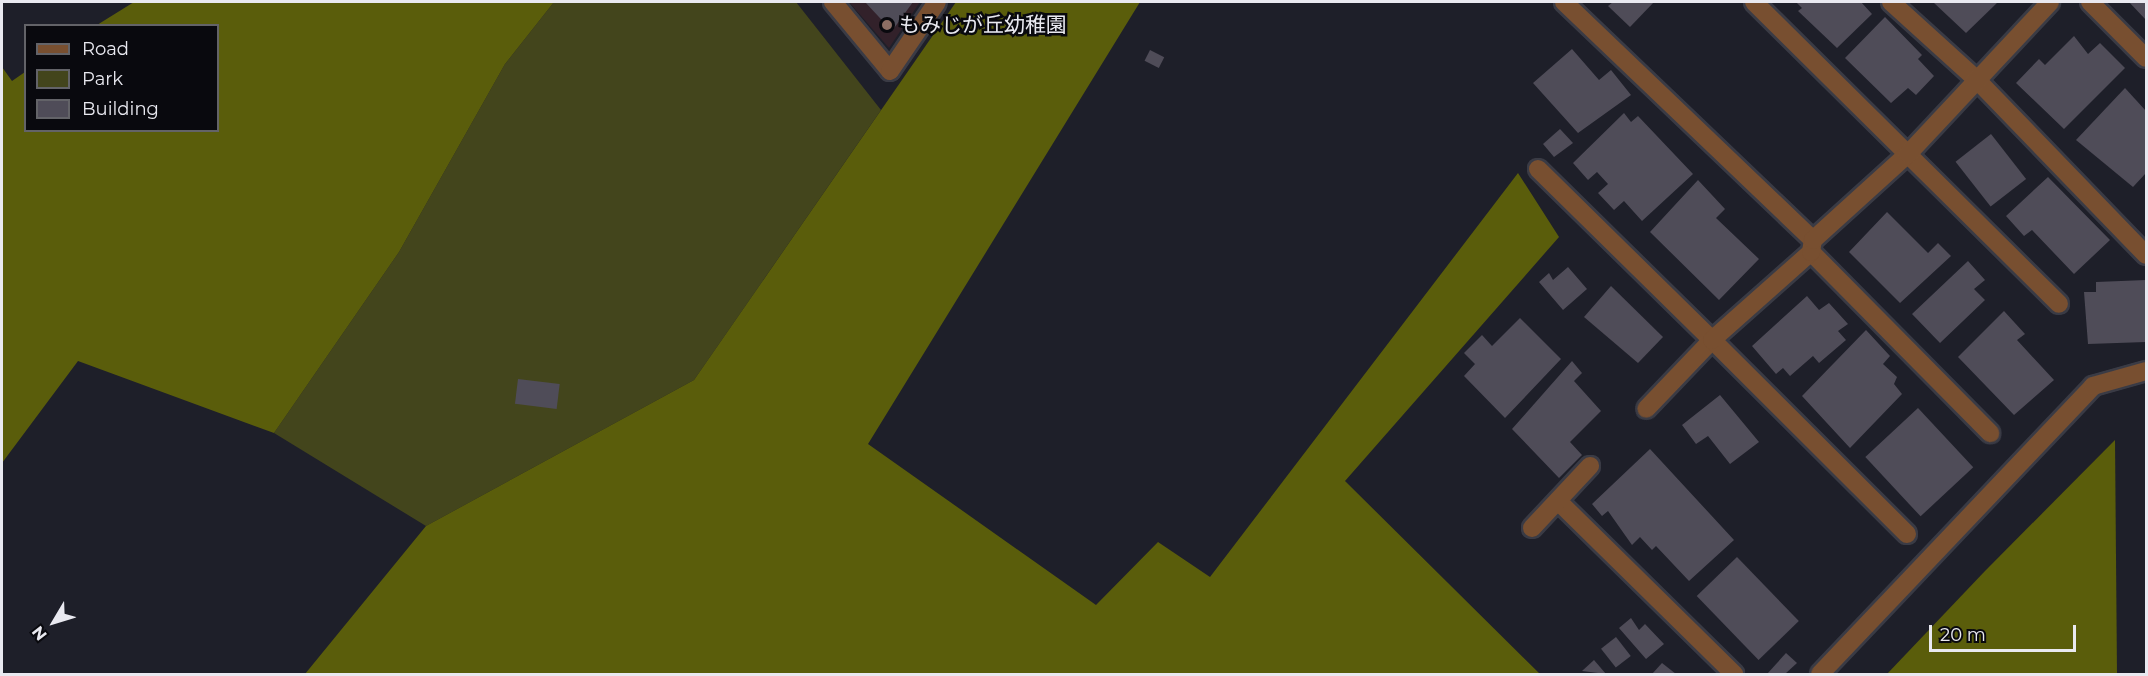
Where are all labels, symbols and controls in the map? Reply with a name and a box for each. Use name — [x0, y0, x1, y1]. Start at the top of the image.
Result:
place label: もみじが丘幼稚園 — [899, 12, 1067, 38]
marker: もみじが丘幼稚園 — [880, 18, 894, 32]
legend — [24, 24, 219, 132]
text: Road — [82, 38, 129, 60]
text: Park — [82, 68, 123, 90]
text: Building — [82, 98, 159, 120]
north arrow — [24, 592, 84, 652]
scale bar — [1932, 613, 2079, 651]
text: N — [28, 622, 51, 644]
text: 20 m — [1940, 624, 1986, 646]

